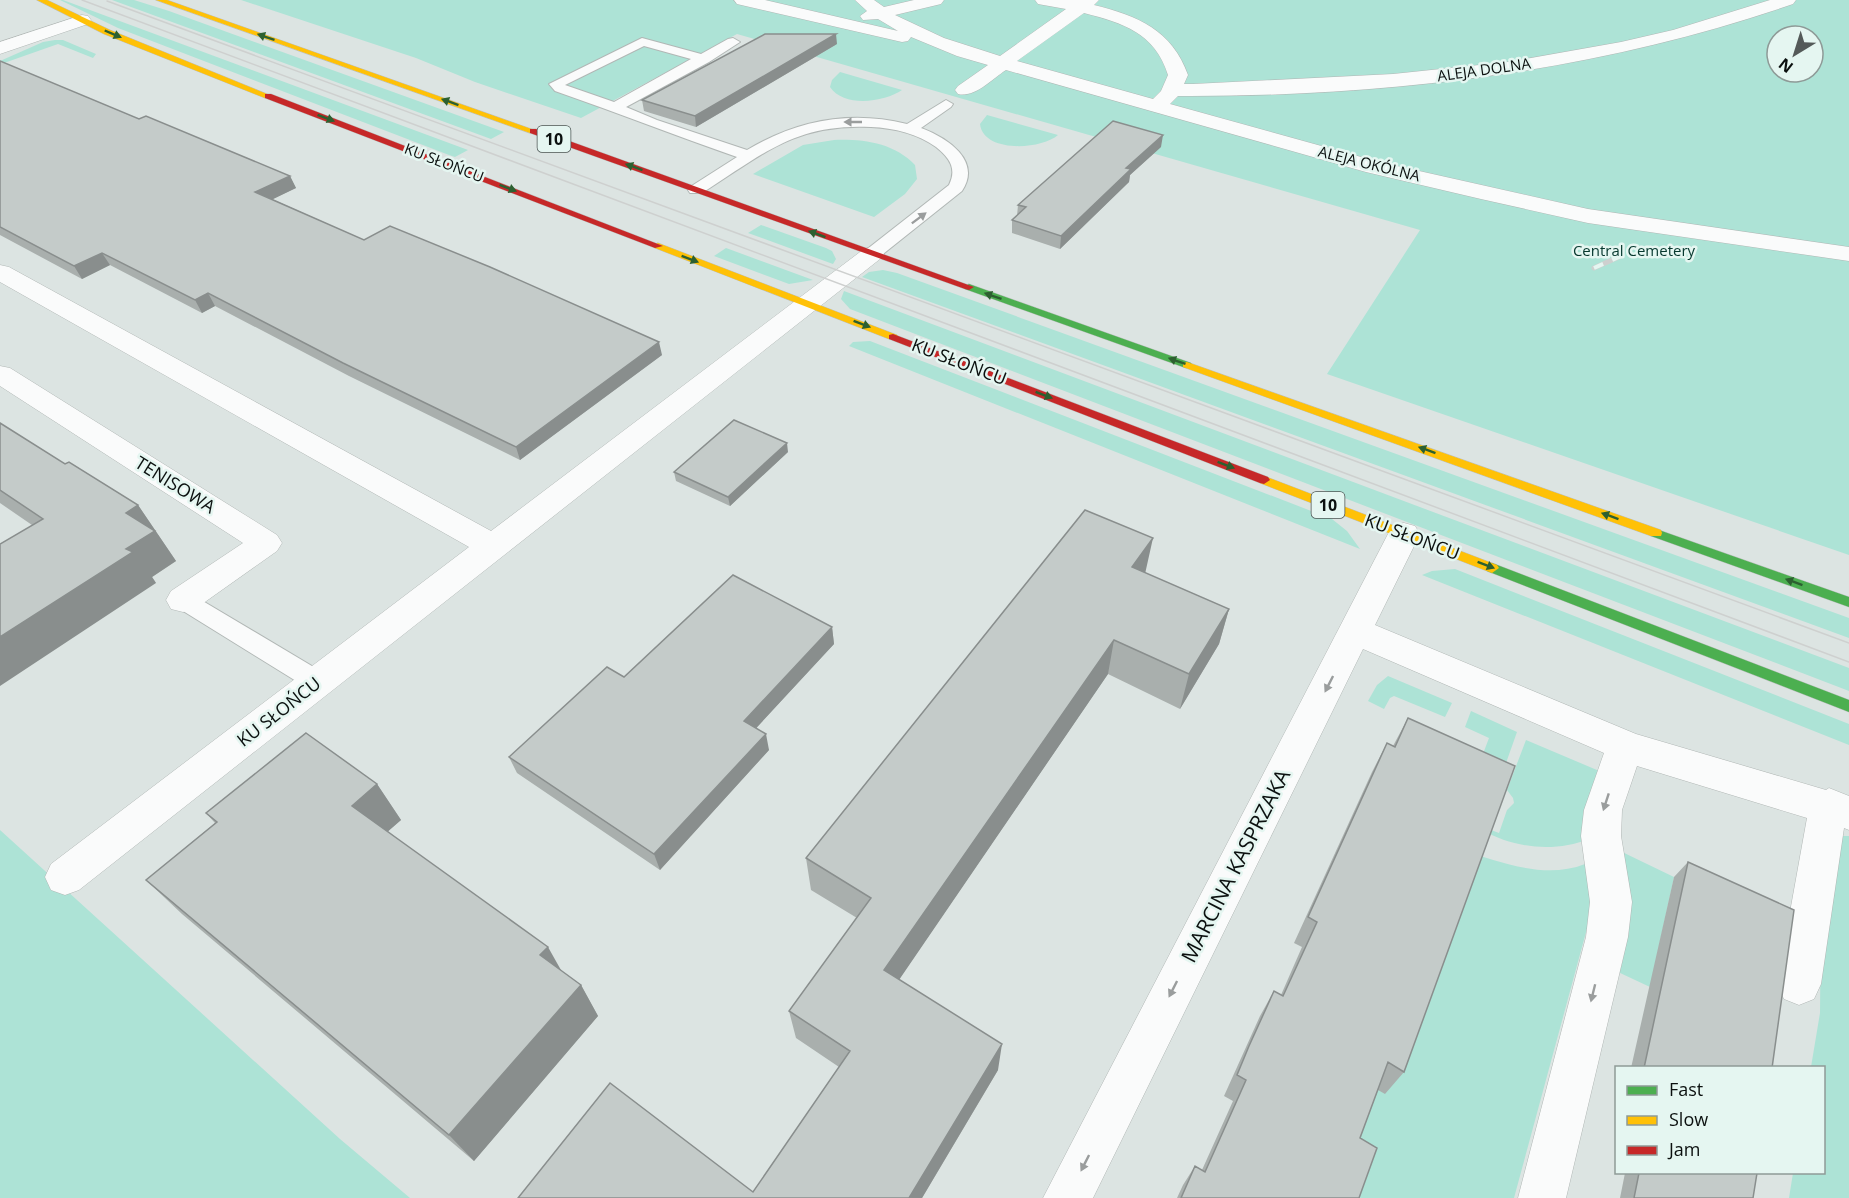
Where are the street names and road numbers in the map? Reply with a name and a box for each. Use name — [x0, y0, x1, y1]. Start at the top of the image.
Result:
street label: ALEJA DOLNA — [1436, 52, 1532, 85]
road number: 10 — [538, 126, 570, 152]
street label: KU SŁOŃCU — [402, 138, 487, 186]
street label: ALEJA OKÓLNA — [1316, 141, 1423, 185]
street label: KU SŁOŃCU — [908, 332, 1010, 390]
street label: TENISOWA — [131, 450, 221, 519]
road number: 10 — [1312, 492, 1344, 518]
street label: KU SŁOŃCU — [1361, 507, 1463, 565]
street label: KU SŁOŃCU — [232, 671, 325, 751]
street label: MARCINA KASPRZAKA — [1174, 763, 1296, 967]

